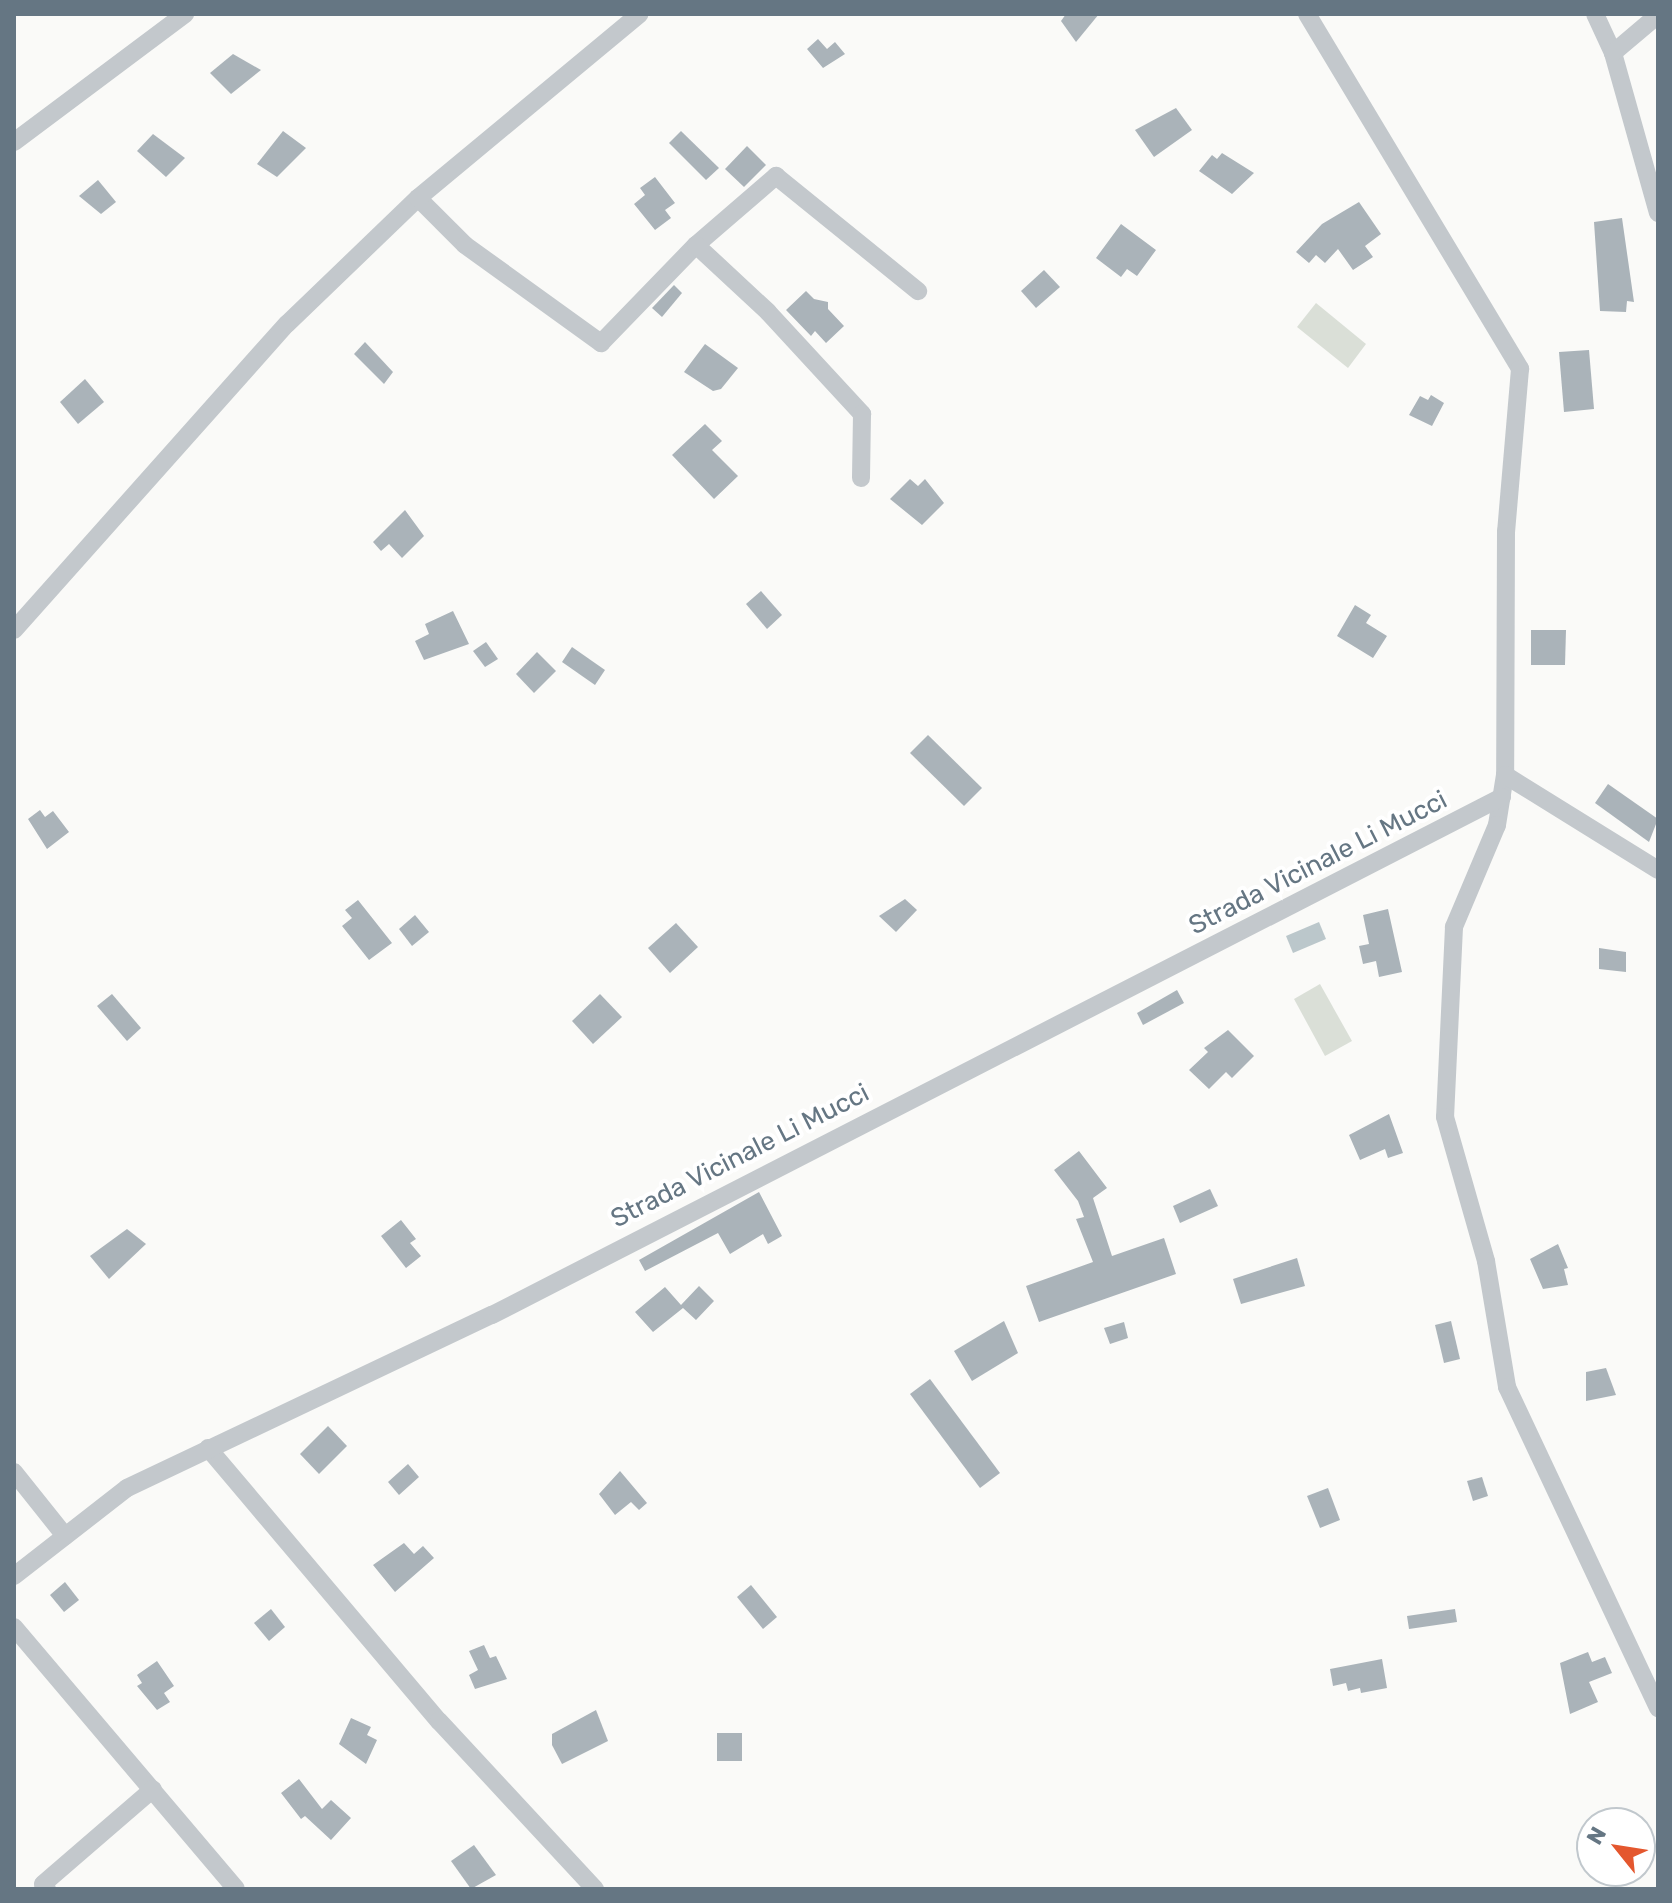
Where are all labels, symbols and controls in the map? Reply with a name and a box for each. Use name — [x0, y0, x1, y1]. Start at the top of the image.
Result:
street label: Strada Vicinale Li Mucci — [1183, 784, 1453, 942]
street label: Strada Vicinale Li Mucci — [605, 1077, 875, 1235]
north arrow — [1576, 1807, 1656, 1887]
text: N — [1581, 1822, 1612, 1849]

